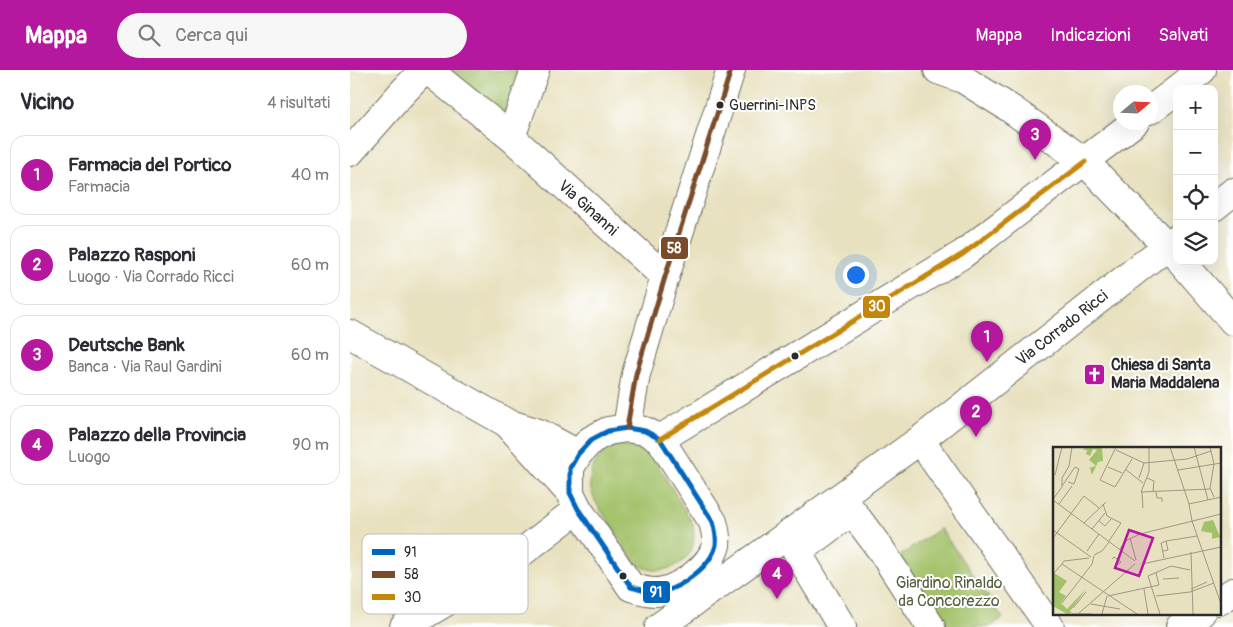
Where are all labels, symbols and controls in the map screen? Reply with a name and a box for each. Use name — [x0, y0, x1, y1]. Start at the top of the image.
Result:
search box — [117, 13, 467, 58]
text: Mappa — [25, 21, 87, 50]
icon: search — [135, 21, 163, 49]
text: Cerca qui — [175, 23, 248, 47]
text: Mappa — [975, 24, 1022, 47]
text: Indicazioni — [1050, 24, 1130, 47]
text: Salvati — [1158, 24, 1208, 47]
north arrow — [1113, 85, 1158, 130]
map controls — [1173, 85, 1218, 265]
button: + — [1173, 85, 1218, 130]
text: Vicino — [20, 89, 74, 116]
text: 4 risultati — [267, 93, 330, 113]
place label: Guerrini-INPS — [729, 96, 816, 115]
marker: Guerrini-INPS — [715, 100, 725, 110]
pin: 3 — [1019, 119, 1051, 160]
button: − — [1173, 130, 1218, 175]
text: Farmacia del Portico — [68, 153, 232, 177]
text: 1 — [34, 165, 40, 185]
text: 40 m — [291, 165, 329, 185]
button: locate — [1173, 175, 1218, 220]
street label: Via Ginanni — [554, 176, 622, 240]
text: Farmacia — [68, 177, 130, 197]
button: layers — [1173, 220, 1218, 265]
line badge: 58 — [660, 236, 689, 260]
text: 58 — [667, 240, 681, 257]
text: Palazzo Rasponi — [68, 243, 196, 267]
text: 2 — [33, 255, 41, 275]
text: 60 m — [291, 255, 329, 275]
your location — [843, 262, 869, 288]
text: Luogo · Via Corrado Ricci — [68, 267, 234, 287]
street label: Via Corrado Ricci — [1012, 286, 1112, 370]
line badge: 30 — [862, 295, 891, 319]
text: 30 — [868, 298, 886, 315]
pin: 1 — [971, 321, 1003, 362]
text: Deutsche Bank — [68, 333, 185, 357]
text: 3 — [33, 345, 41, 365]
text: 60 m — [291, 345, 329, 365]
unlabelled marker — [790, 351, 800, 361]
place label: Chiesa di Santa Maria Maddalena — [1111, 355, 1220, 393]
text: Banca · Via Raul Gardini — [68, 357, 222, 377]
church icon: Chiesa di Santa Maria Maddalena — [1083, 362, 1107, 386]
pin: 2 — [960, 396, 992, 437]
text: Palazzo della Provincia — [68, 423, 246, 447]
text: 4 — [32, 435, 42, 455]
text: 90 m — [292, 435, 329, 455]
text: Luogo — [68, 447, 110, 467]
inset map — [1053, 447, 1220, 614]
legend — [362, 534, 528, 614]
text: 91 — [404, 544, 417, 561]
pin: 4 — [761, 558, 793, 599]
text: 58 — [404, 566, 419, 583]
unlabelled marker — [618, 571, 628, 581]
park label: Giardino Rinaldo da Concorezzo — [896, 573, 1003, 611]
line badge: 91 — [642, 580, 671, 604]
text: 91 — [650, 584, 662, 601]
text: 30 — [404, 589, 421, 606]

